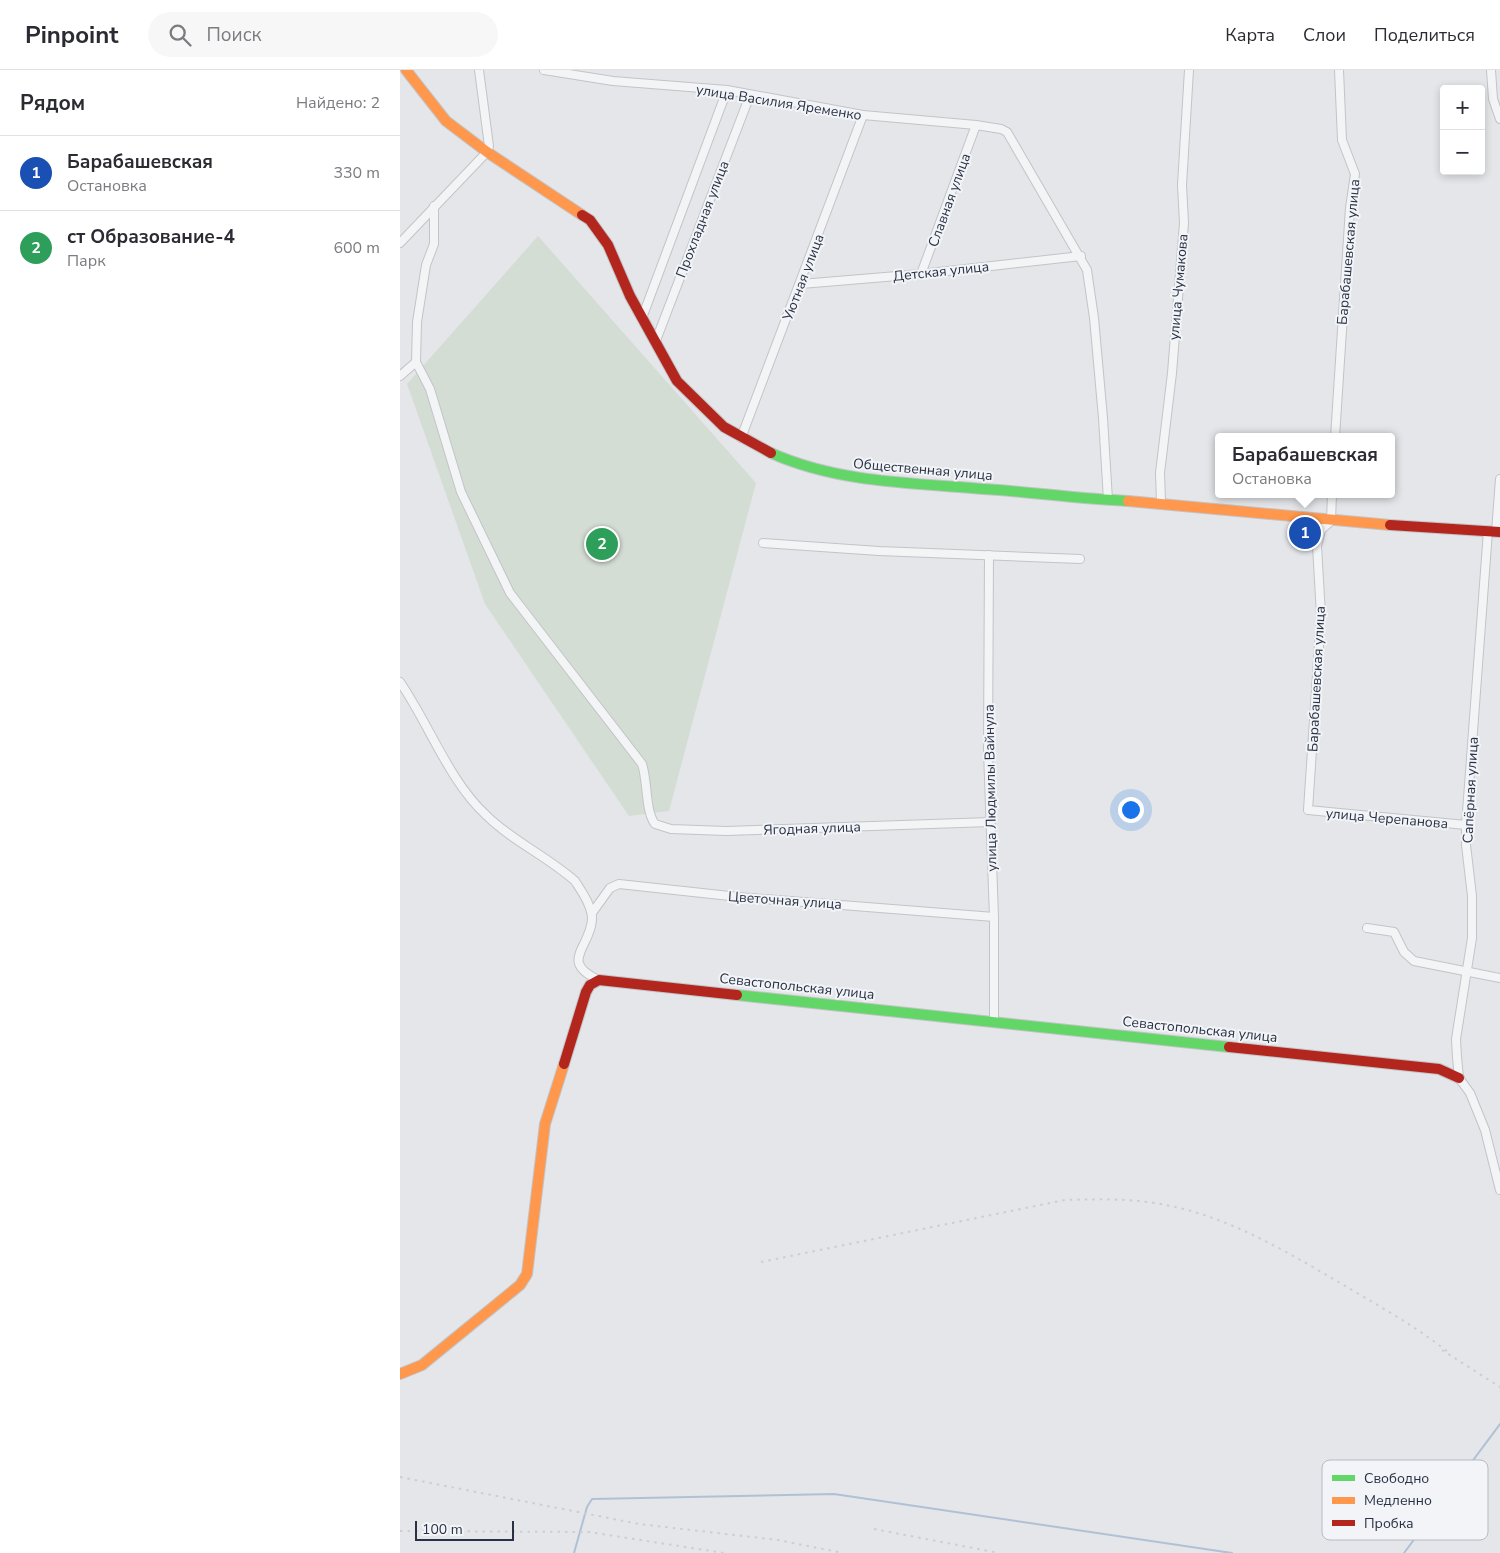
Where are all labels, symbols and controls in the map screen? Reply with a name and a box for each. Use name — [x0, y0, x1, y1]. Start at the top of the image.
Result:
search box — [148, 12, 498, 57]
text: Pinpoint — [25, 19, 118, 51]
icon: search — [166, 21, 194, 49]
text: Поиск — [206, 22, 262, 48]
text: Карта — [1225, 23, 1275, 47]
text: Слои — [1303, 23, 1346, 47]
text: Поделиться — [1374, 23, 1475, 47]
street label: улица Василия Яременко — [695, 80, 863, 125]
map controls — [1440, 85, 1485, 175]
button: + — [1440, 85, 1485, 130]
text: Рядом — [20, 89, 85, 117]
text: Найдено: 2 — [296, 92, 380, 114]
button: − — [1440, 130, 1485, 175]
text: Барабашевская — [67, 149, 213, 175]
street label: Славная улица — [924, 151, 975, 250]
street label: Прохладная улица — [671, 158, 734, 280]
text: 1 — [31, 162, 41, 184]
text: 330 m — [333, 162, 380, 184]
text: Остановка — [67, 175, 147, 197]
street label: Барабашевская улица — [1333, 178, 1364, 326]
text: ст Образование-4 — [67, 224, 235, 250]
street label: Уютная улица — [778, 231, 829, 324]
street label: улица Чумакова — [1164, 233, 1193, 341]
text: 2 — [31, 237, 41, 259]
text: 600 m — [333, 237, 380, 259]
text: Парк — [67, 250, 106, 272]
street label: Детская улица — [892, 257, 990, 286]
popup — [1215, 433, 1395, 498]
text: Барабашевская — [1232, 442, 1378, 468]
street label: Общественная улица — [852, 454, 994, 485]
text: Остановка — [1232, 468, 1312, 490]
pin: 1 — [1289, 514, 1321, 552]
pin: 2 — [586, 525, 618, 563]
street label: Барабашевская улица — [1303, 605, 1330, 753]
street label: улица Людмилы Вайнула — [980, 704, 1001, 872]
street label: Сапёрная улица — [1458, 736, 1483, 844]
your location — [1118, 797, 1144, 823]
street label: улица Черепанова — [1325, 804, 1449, 833]
street label: Ягодная улица — [763, 817, 861, 840]
street label: Цветочная улица — [727, 887, 843, 914]
street label: Севастопольская улица — [718, 969, 876, 1004]
street label: Севастопольская улица — [1121, 1012, 1279, 1047]
legend — [1322, 1460, 1488, 1540]
text: Свободно — [1364, 1469, 1429, 1488]
text: Медленно — [1364, 1491, 1432, 1510]
text: Пробка — [1364, 1514, 1414, 1533]
scale bar — [415, 1518, 514, 1541]
text: 100 m — [422, 1520, 463, 1539]

